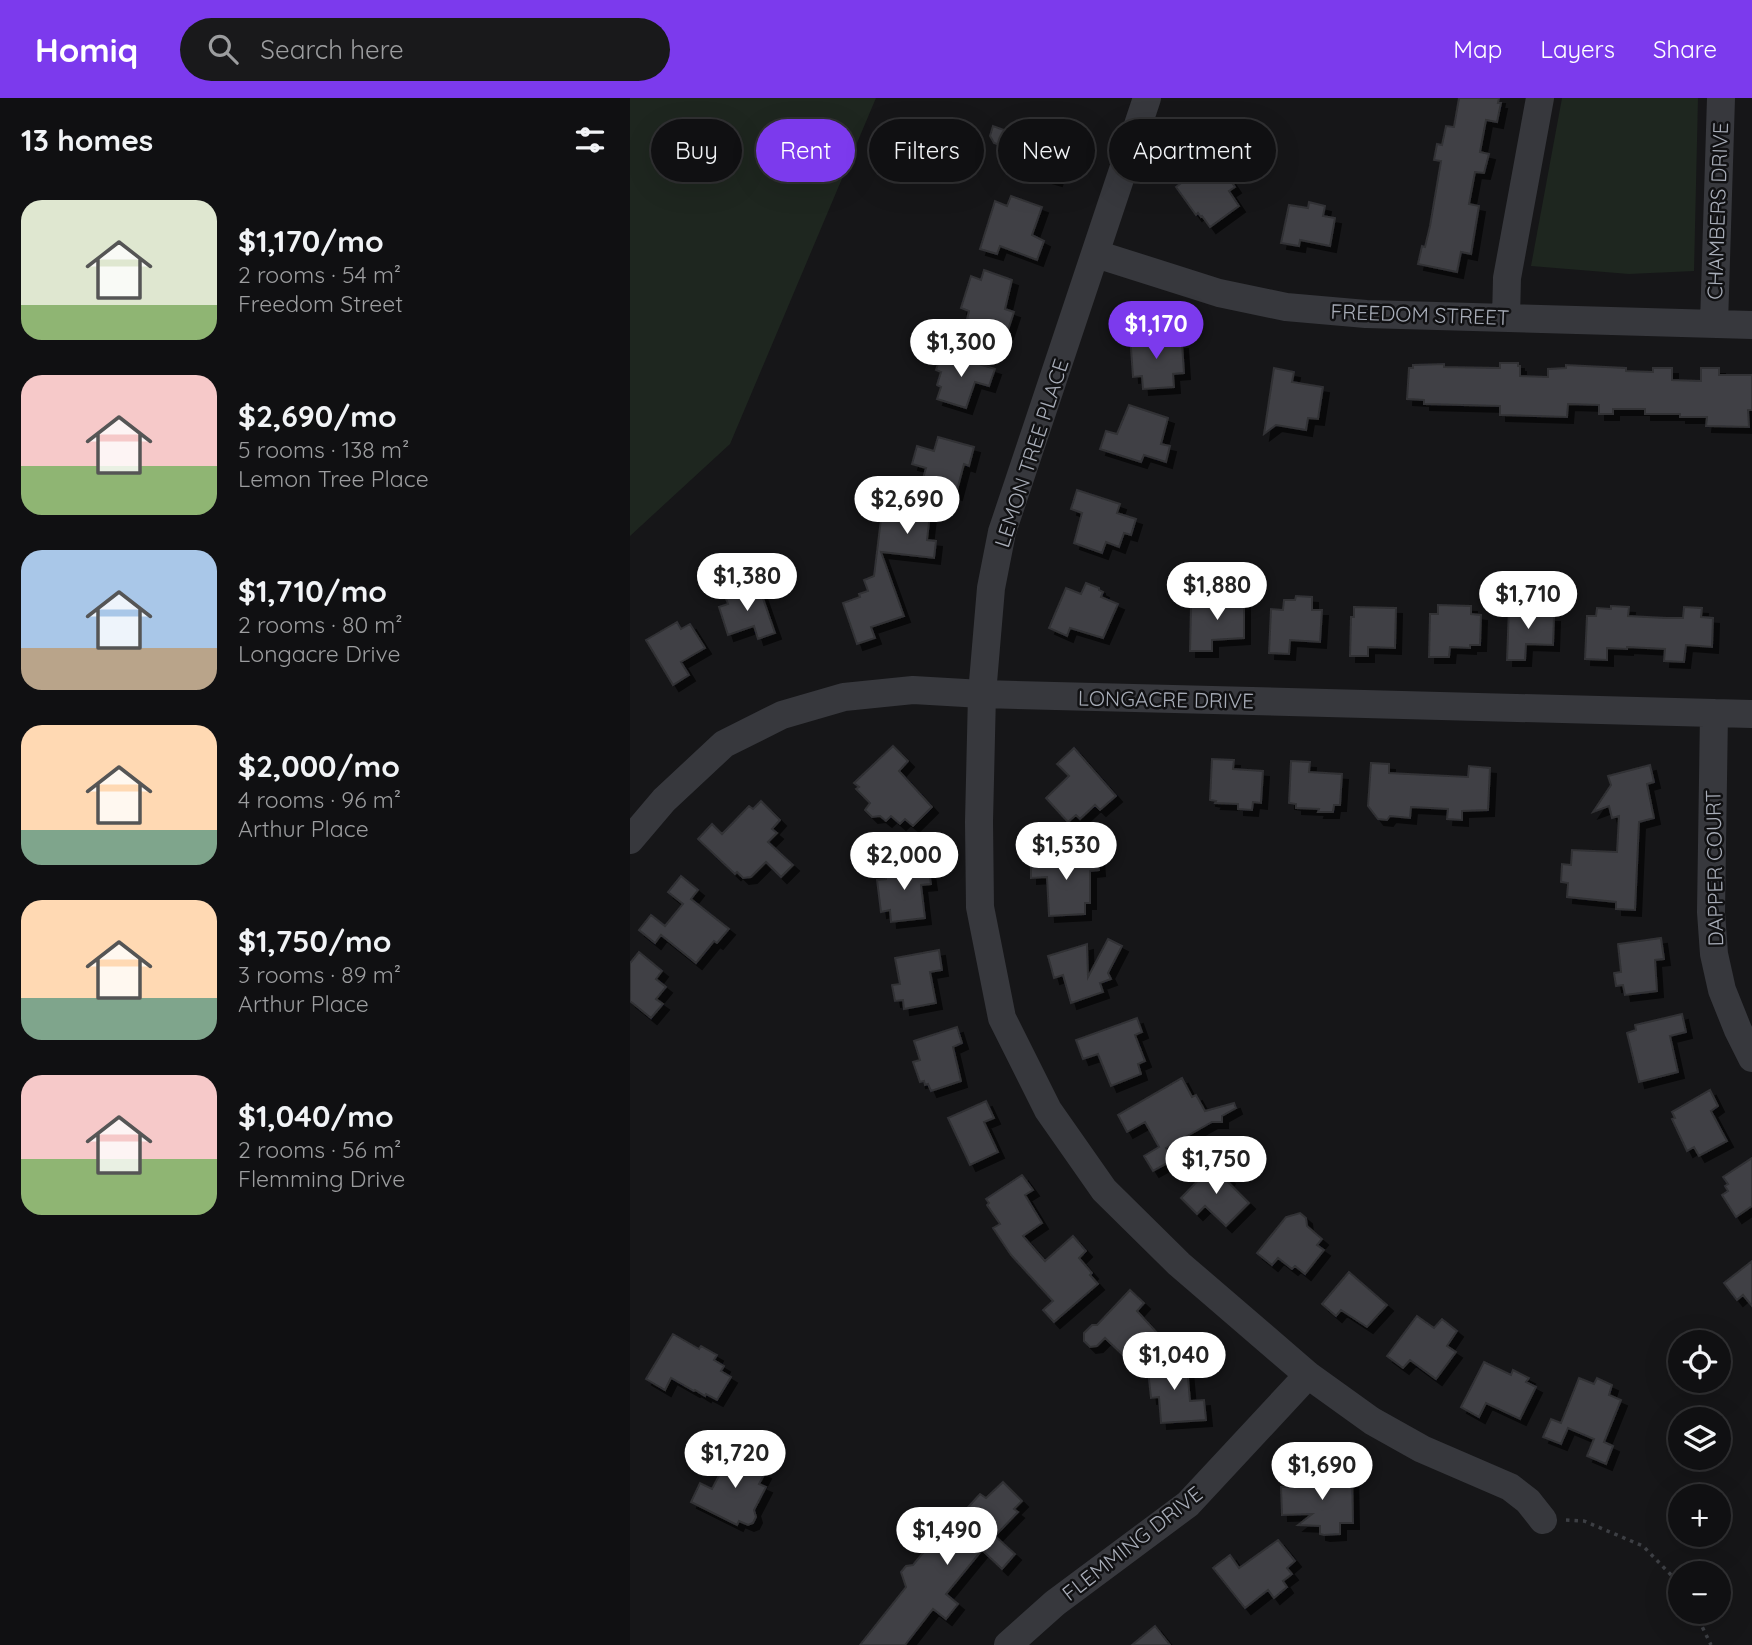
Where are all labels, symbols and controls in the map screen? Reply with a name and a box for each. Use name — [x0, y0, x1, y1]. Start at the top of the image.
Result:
search box — [180, 18, 670, 81]
text: Homiq — [35, 29, 138, 70]
icon: search — [204, 30, 242, 68]
text: Search here — [260, 33, 404, 66]
text: Map — [1453, 34, 1502, 64]
text: Layers — [1540, 34, 1615, 64]
text: Share — [1653, 34, 1717, 64]
chip: Buy — [651, 119, 742, 182]
chip: Rent — [756, 119, 855, 182]
chip: Filters — [869, 119, 984, 182]
chip: New — [998, 119, 1095, 182]
chip: Apartment — [1109, 119, 1276, 182]
text: 13 homes — [21, 121, 153, 159]
icon: filters — [571, 121, 609, 159]
street label: CHAMBERS DRIVE — [1701, 122, 1733, 300]
text: $1,170/mo — [238, 222, 384, 260]
icon: home — [77, 228, 161, 312]
text: 2 rooms · 54 m² — [238, 260, 401, 289]
text: Freedom Street — [238, 289, 403, 318]
street label: FREEDOM STREET — [1330, 298, 1510, 330]
pin: $1,170 — [1099, 302, 1213, 361]
text: $1,170 — [1124, 309, 1188, 338]
pin: $1,300 — [904, 320, 1018, 379]
text: $1,300 — [926, 327, 996, 356]
street label: LEMON TREE PLACE — [988, 355, 1074, 551]
text: $2,690/mo — [238, 397, 397, 435]
icon: home — [77, 403, 161, 487]
text: 5 rooms · 138 m² — [238, 435, 409, 464]
text: Lemon Tree Place — [238, 464, 429, 493]
pin: $2,690 — [850, 476, 964, 536]
text: $2,690 — [870, 484, 944, 513]
pin: $1,380 — [690, 554, 804, 613]
text: $1,380 — [713, 561, 781, 590]
pin: $1,880 — [1160, 562, 1274, 622]
text: $1,880 — [1183, 570, 1251, 599]
text: $1,710/mo — [238, 572, 387, 610]
pin: $1,710 — [1471, 572, 1585, 631]
icon: home — [77, 578, 161, 662]
text: $1,710 — [1495, 579, 1561, 608]
text: 2 rooms · 80 m² — [238, 610, 403, 639]
text: Longacre Drive — [238, 639, 401, 668]
street label: LONGACRE DRIVE — [1078, 684, 1254, 714]
text: $2,000/mo — [238, 747, 400, 785]
icon: home — [77, 753, 161, 837]
text: 4 rooms · 96 m² — [238, 785, 401, 814]
street label: DAPPER COURT — [1700, 790, 1728, 946]
text: Arthur Place — [238, 814, 369, 843]
pin: $1,530 — [1009, 822, 1123, 882]
text: $1,530 — [1032, 830, 1100, 859]
pin: $2,000 — [847, 832, 961, 892]
text: $2,000 — [866, 840, 942, 869]
text: $1,750/mo — [238, 922, 391, 960]
icon: home — [77, 928, 161, 1012]
text: 3 rooms · 89 m² — [238, 960, 401, 989]
text: Arthur Place — [238, 989, 369, 1018]
text: $1,040/mo — [238, 1097, 394, 1135]
icon: home — [77, 1103, 161, 1187]
text: 2 rooms · 56 m² — [238, 1135, 401, 1164]
pin: $1,750 — [1159, 1136, 1273, 1196]
text: $1,750 — [1182, 1144, 1251, 1173]
text: Flemming Drive — [238, 1164, 405, 1193]
map controls — [1668, 1330, 1731, 1624]
button: locate — [1668, 1330, 1731, 1393]
pin: $1,040 — [1117, 1332, 1231, 1392]
text: $1,040 — [1139, 1340, 1209, 1369]
button: layers — [1668, 1407, 1731, 1470]
pin: $1,720 — [678, 1430, 792, 1490]
text: $1,720 — [701, 1438, 769, 1467]
pin: $1,690 — [1265, 1442, 1379, 1502]
text: $1,690 — [1288, 1450, 1356, 1479]
street label: FLEMMING DRIVE — [1057, 1480, 1207, 1606]
button: + — [1668, 1484, 1731, 1547]
pin: $1,490 — [890, 1508, 1004, 1567]
text: $1,490 — [912, 1515, 982, 1544]
button: − — [1668, 1561, 1731, 1624]

